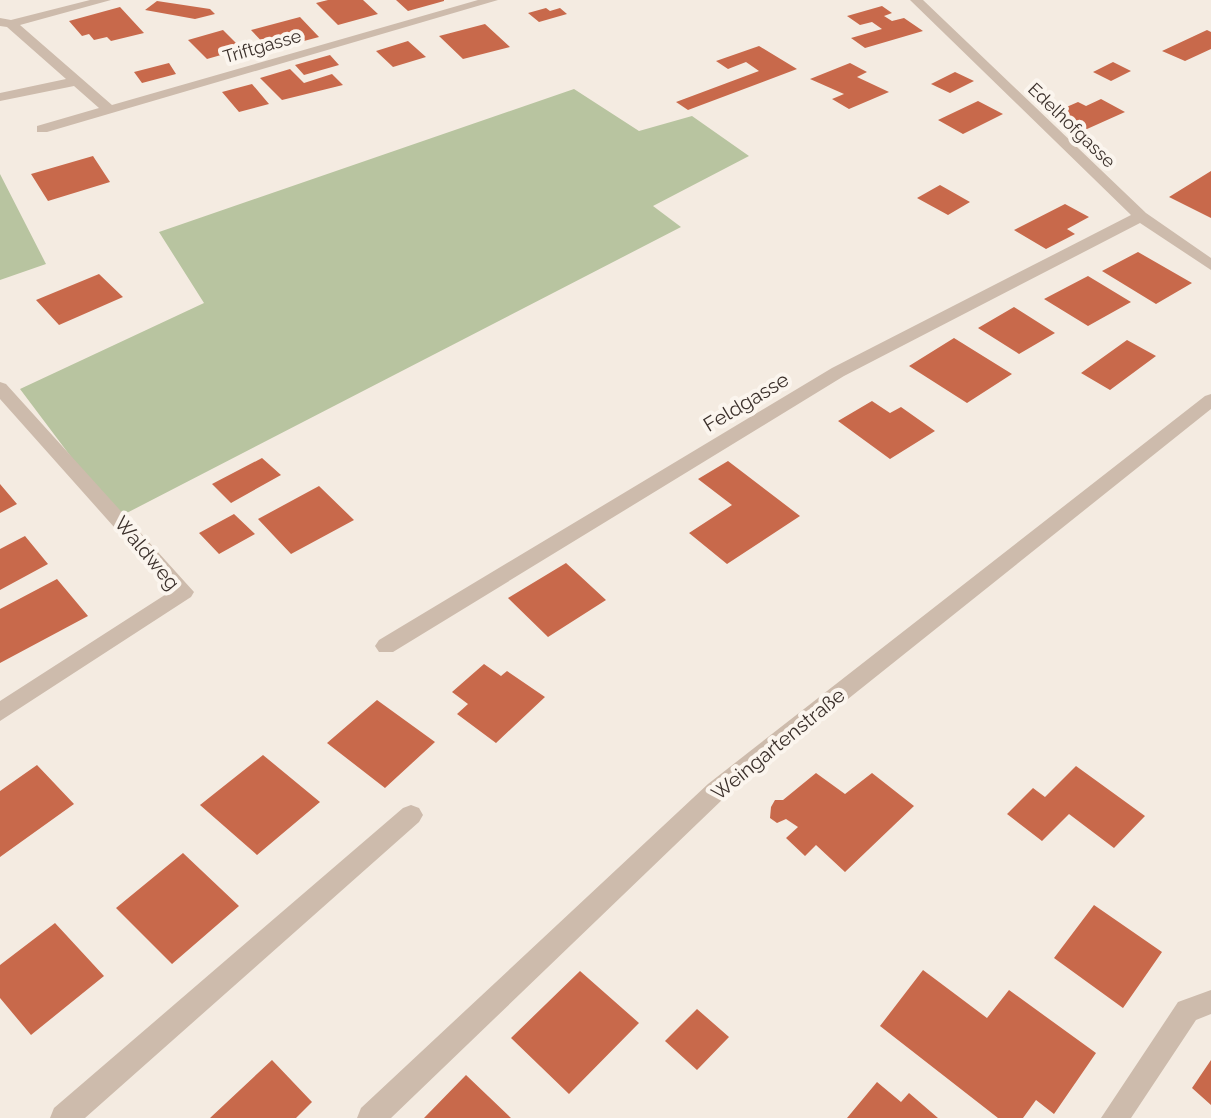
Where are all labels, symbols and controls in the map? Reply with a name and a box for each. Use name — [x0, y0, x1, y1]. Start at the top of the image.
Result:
street label: Triftgasse — [220, 25, 304, 67]
street label: Edelhofgasse — [1024, 78, 1120, 172]
street label: Feldgasse — [699, 367, 793, 437]
street label: Waldweg — [109, 511, 185, 595]
street label: Weingartenstraße — [707, 683, 850, 805]

